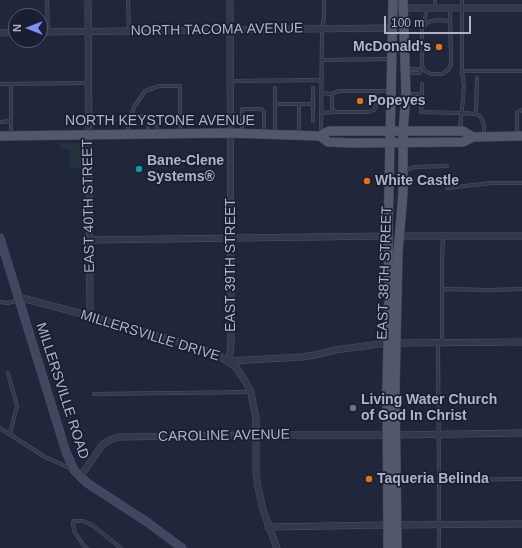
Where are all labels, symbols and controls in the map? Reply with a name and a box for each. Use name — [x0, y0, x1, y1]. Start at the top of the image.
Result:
north arrow — [8, 8, 48, 48]
scale bar — [386, 8, 473, 34]
text: 100 m — [391, 16, 424, 30]
street label: NORTH TACOMA AVENUE — [131, 20, 303, 40]
text: N — [11, 24, 23, 32]
place label: McDonald's — [353, 39, 431, 55]
marker: McDonald's — [434, 42, 444, 52]
place label: Popeyes — [368, 93, 426, 109]
marker: Popeyes — [355, 96, 365, 106]
street label: NORTH KEYSTONE AVENUE — [65, 113, 255, 129]
street label: EAST 40TH STREET — [79, 139, 99, 273]
place label: Bane-Clene Systems® — [147, 153, 224, 186]
marker: Bane-Clene Systems® — [134, 164, 144, 174]
place label: White Castle — [375, 173, 459, 189]
marker: White Castle — [362, 176, 372, 186]
street label: EAST 39TH STREET — [223, 198, 239, 332]
street label: EAST 38TH STREET — [374, 206, 396, 340]
street label: MILLERSVILLE DRIVE — [78, 307, 222, 365]
street label: MILLERSVILLE ROAD — [32, 321, 92, 461]
place label: Living Water Church of God In Christ — [361, 392, 497, 424]
marker: Living Water Church of God In Christ — [348, 403, 358, 413]
street label: CAROLINE AVENUE — [158, 426, 290, 446]
place label: Taqueria Belinda — [377, 471, 489, 487]
marker: Taqueria Belinda — [364, 474, 374, 484]

